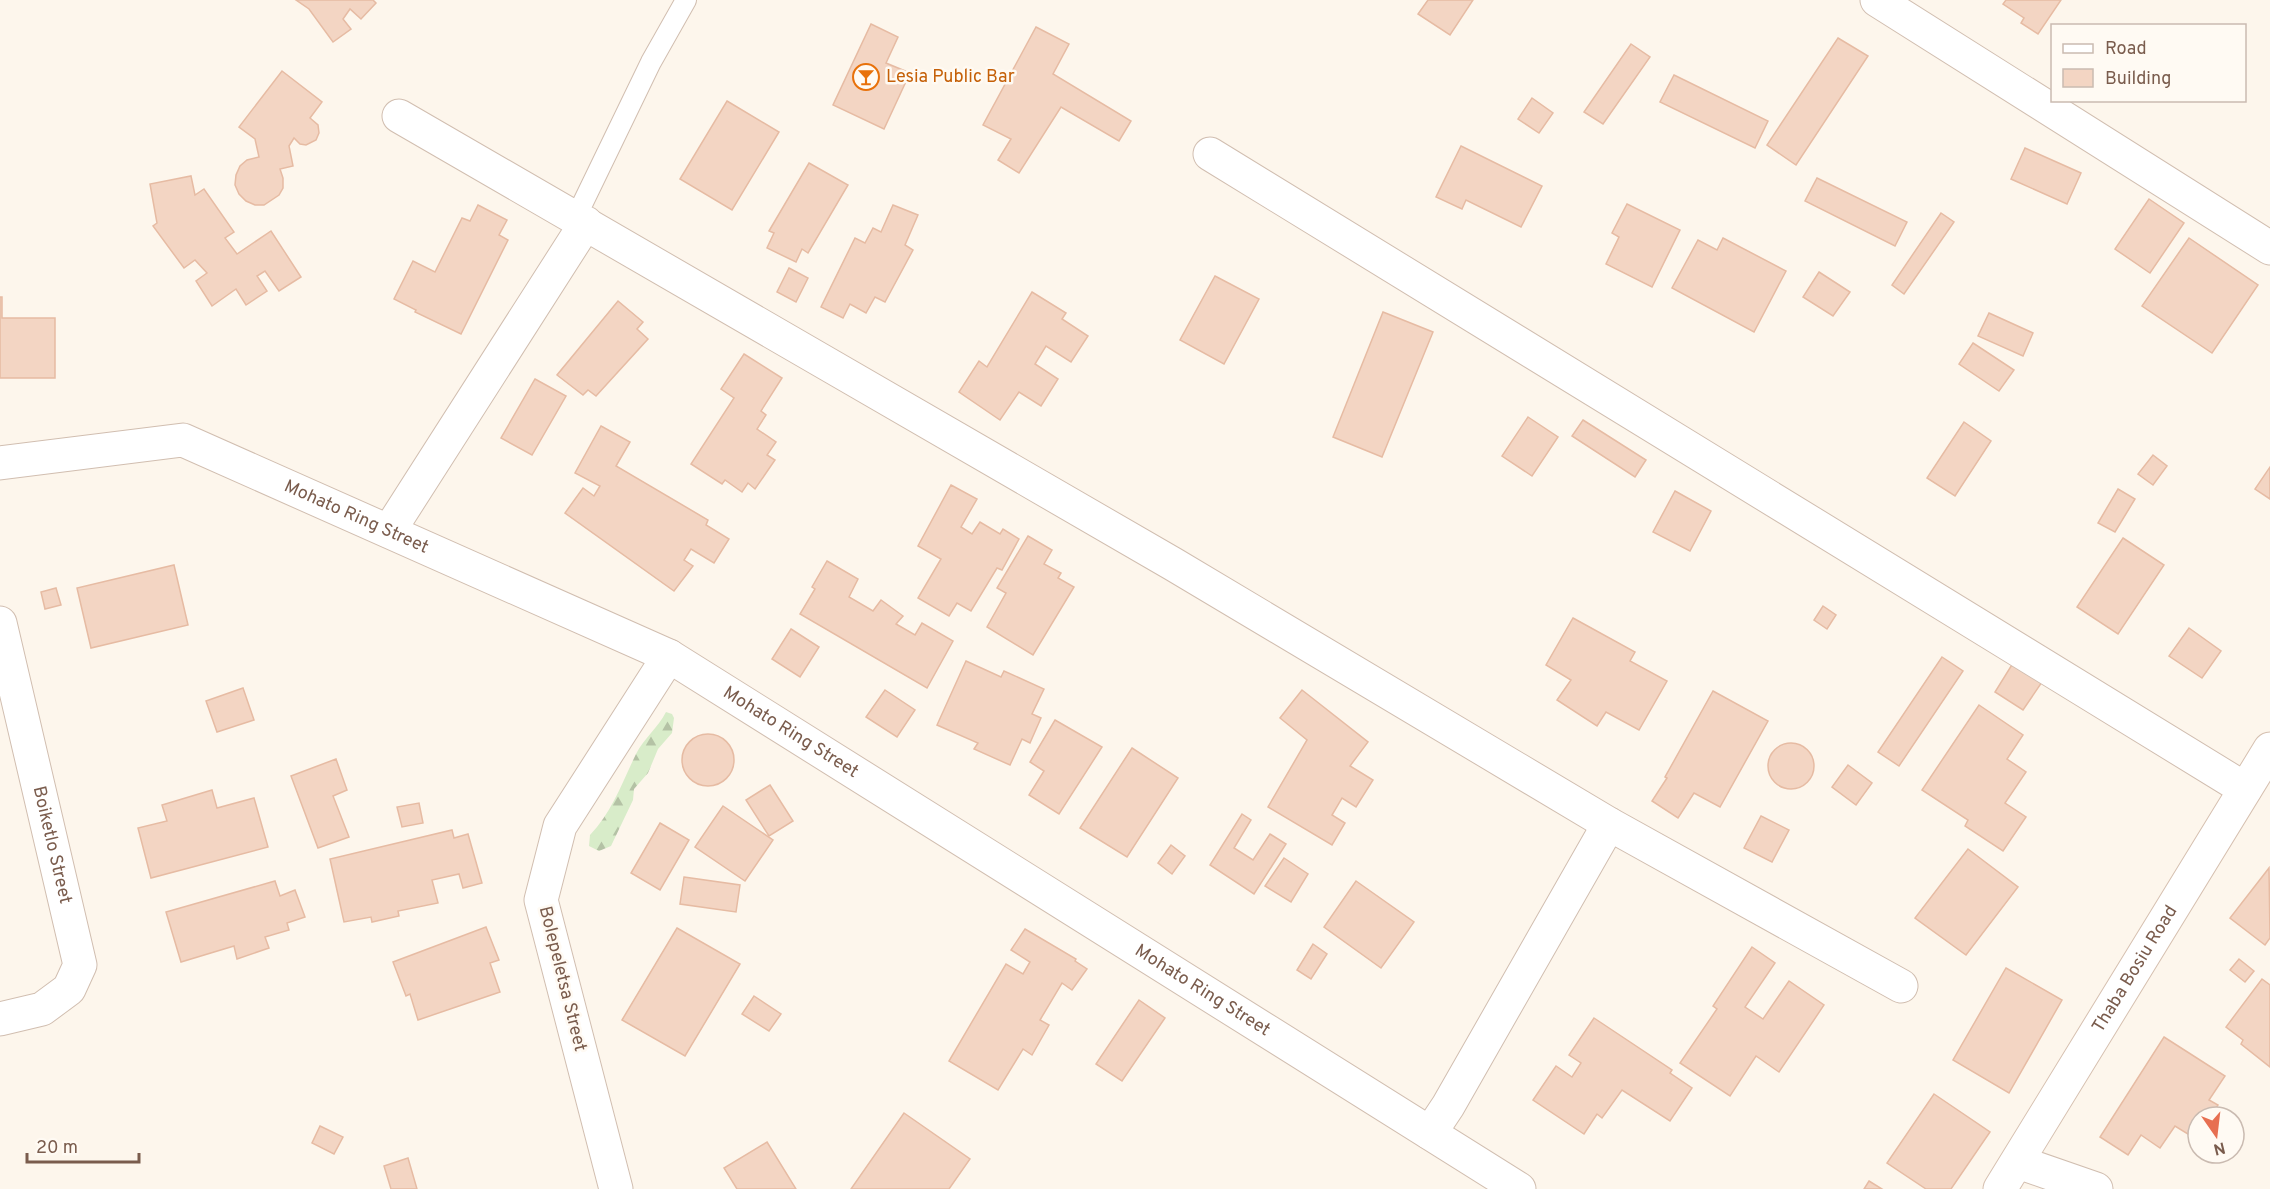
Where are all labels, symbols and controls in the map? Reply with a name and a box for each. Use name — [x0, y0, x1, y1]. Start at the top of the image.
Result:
legend — [2051, 24, 2246, 102]
text: Road — [2105, 38, 2147, 61]
bar icon: Lesia Public Bar — [851, 62, 881, 92]
place label: Lesia Public Bar — [886, 66, 1015, 89]
text: Building — [2105, 68, 2171, 91]
street label: Mohato Ring Street — [280, 475, 432, 559]
street label: Mohato Ring Street — [719, 681, 863, 783]
street label: Boiketlo Street — [27, 784, 77, 906]
street label: Thaba Bosiu Road — [2087, 901, 2183, 1037]
street label: Bolepeletsa Street — [533, 904, 591, 1054]
street label: Mohato Ring Street — [1130, 939, 1275, 1042]
north arrow — [2186, 1105, 2246, 1165]
scale bar — [27, 1126, 140, 1164]
text: 20 m — [36, 1137, 78, 1160]
text: N — [2211, 1137, 2227, 1159]

